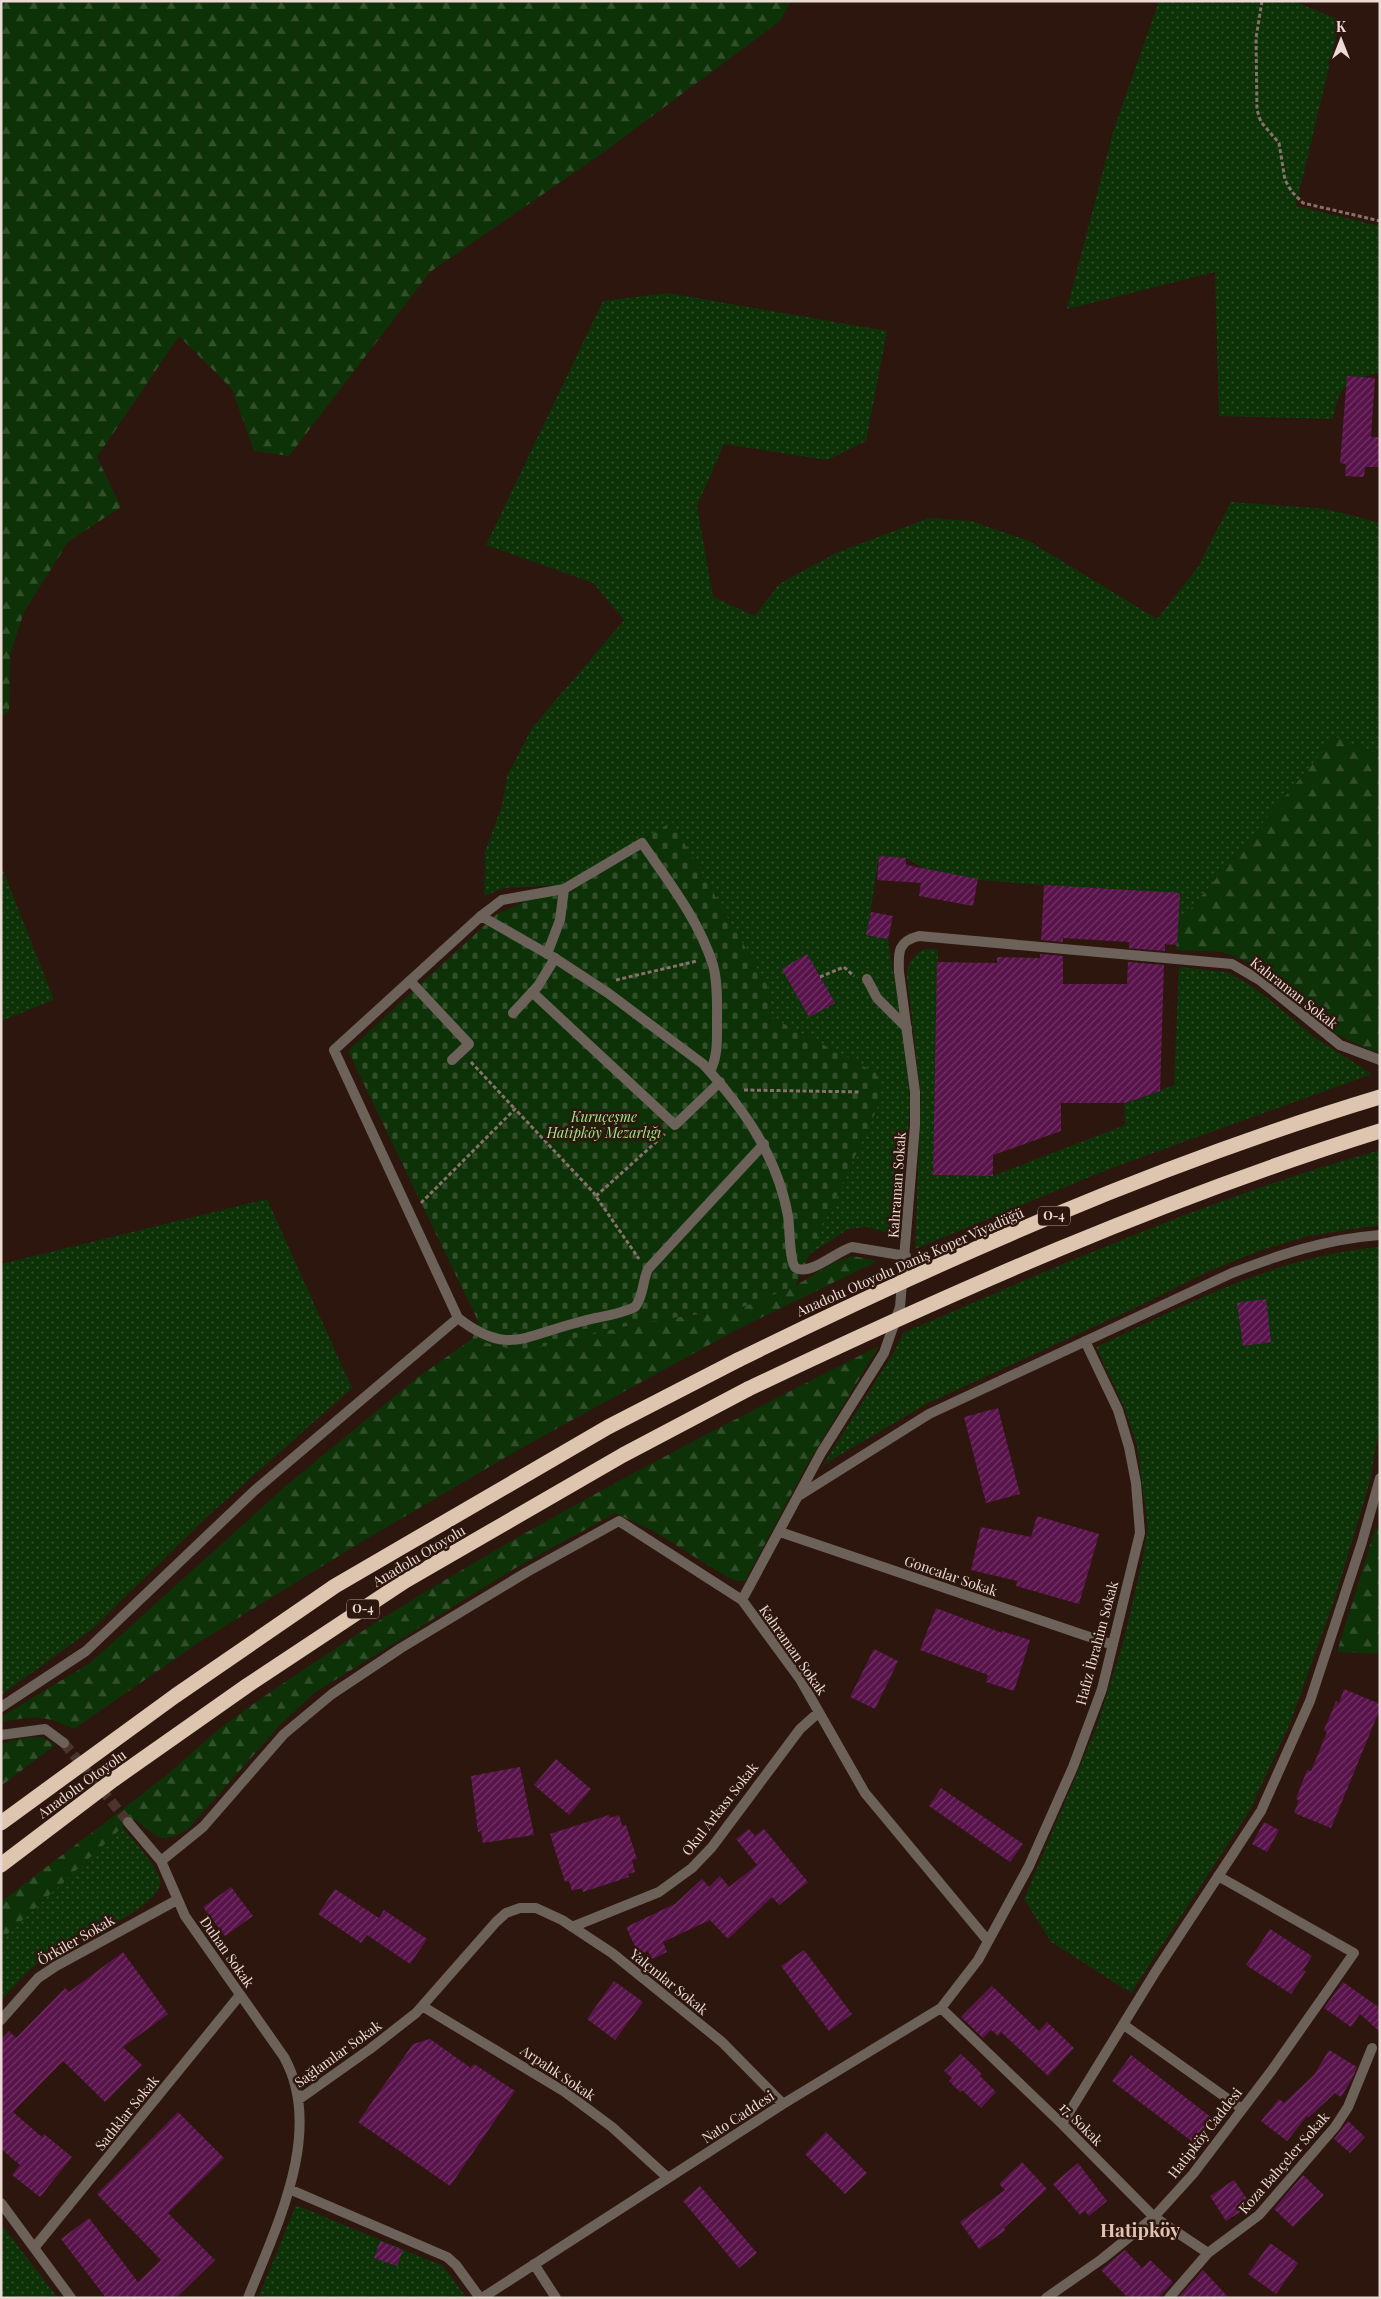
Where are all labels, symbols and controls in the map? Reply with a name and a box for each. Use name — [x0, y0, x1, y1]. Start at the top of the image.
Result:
north arrow — [1316, 15, 1366, 65]
text: K — [1336, 17, 1347, 36]
street label: Kahraman Sokak — [1247, 952, 1342, 1033]
park label: Kuruçeşme Hatipköy Mezarlığı — [546, 1107, 661, 1142]
street label: Kahraman Sokak — [883, 1131, 910, 1239]
street label: Anadolu Otoyolu Daniş Koper Viyadüğü — [792, 1203, 1026, 1321]
road number: O-4 — [1038, 1206, 1070, 1226]
street label: Anadolu Otoyolu — [368, 1520, 469, 1591]
street label: Goncalar Sokak — [902, 1551, 1001, 1600]
street label: Hafız İbrahim Sokak — [1071, 1578, 1122, 1707]
road number: O-4 — [347, 1600, 379, 1618]
street label: Kahraman Sokak — [755, 1601, 832, 1699]
street label: Anadolu Otoyolu — [33, 1745, 130, 1823]
street label: Okul Arkası Sokak — [677, 1758, 762, 1859]
street label: Örkiler Sokak — [34, 1910, 118, 1969]
street label: Duhan Sokak — [196, 1912, 259, 1991]
street label: Yalçınlar Sokak — [626, 1944, 713, 2019]
street label: Sağlamlar Sokak — [290, 2015, 385, 2092]
street label: Arpalık Sokak — [516, 2040, 600, 2105]
street label: Sadıklar Sokak — [90, 2071, 163, 2154]
street label: Hatipköy Caddesi — [1163, 2083, 1246, 2182]
street label: Nato Caddesi — [698, 2086, 778, 2147]
street label: 17. Sokak — [1055, 2098, 1108, 2150]
street label: Koza Bahçeler Sokak — [1234, 2107, 1333, 2218]
district label: Hatipköy — [1100, 2216, 1180, 2242]

